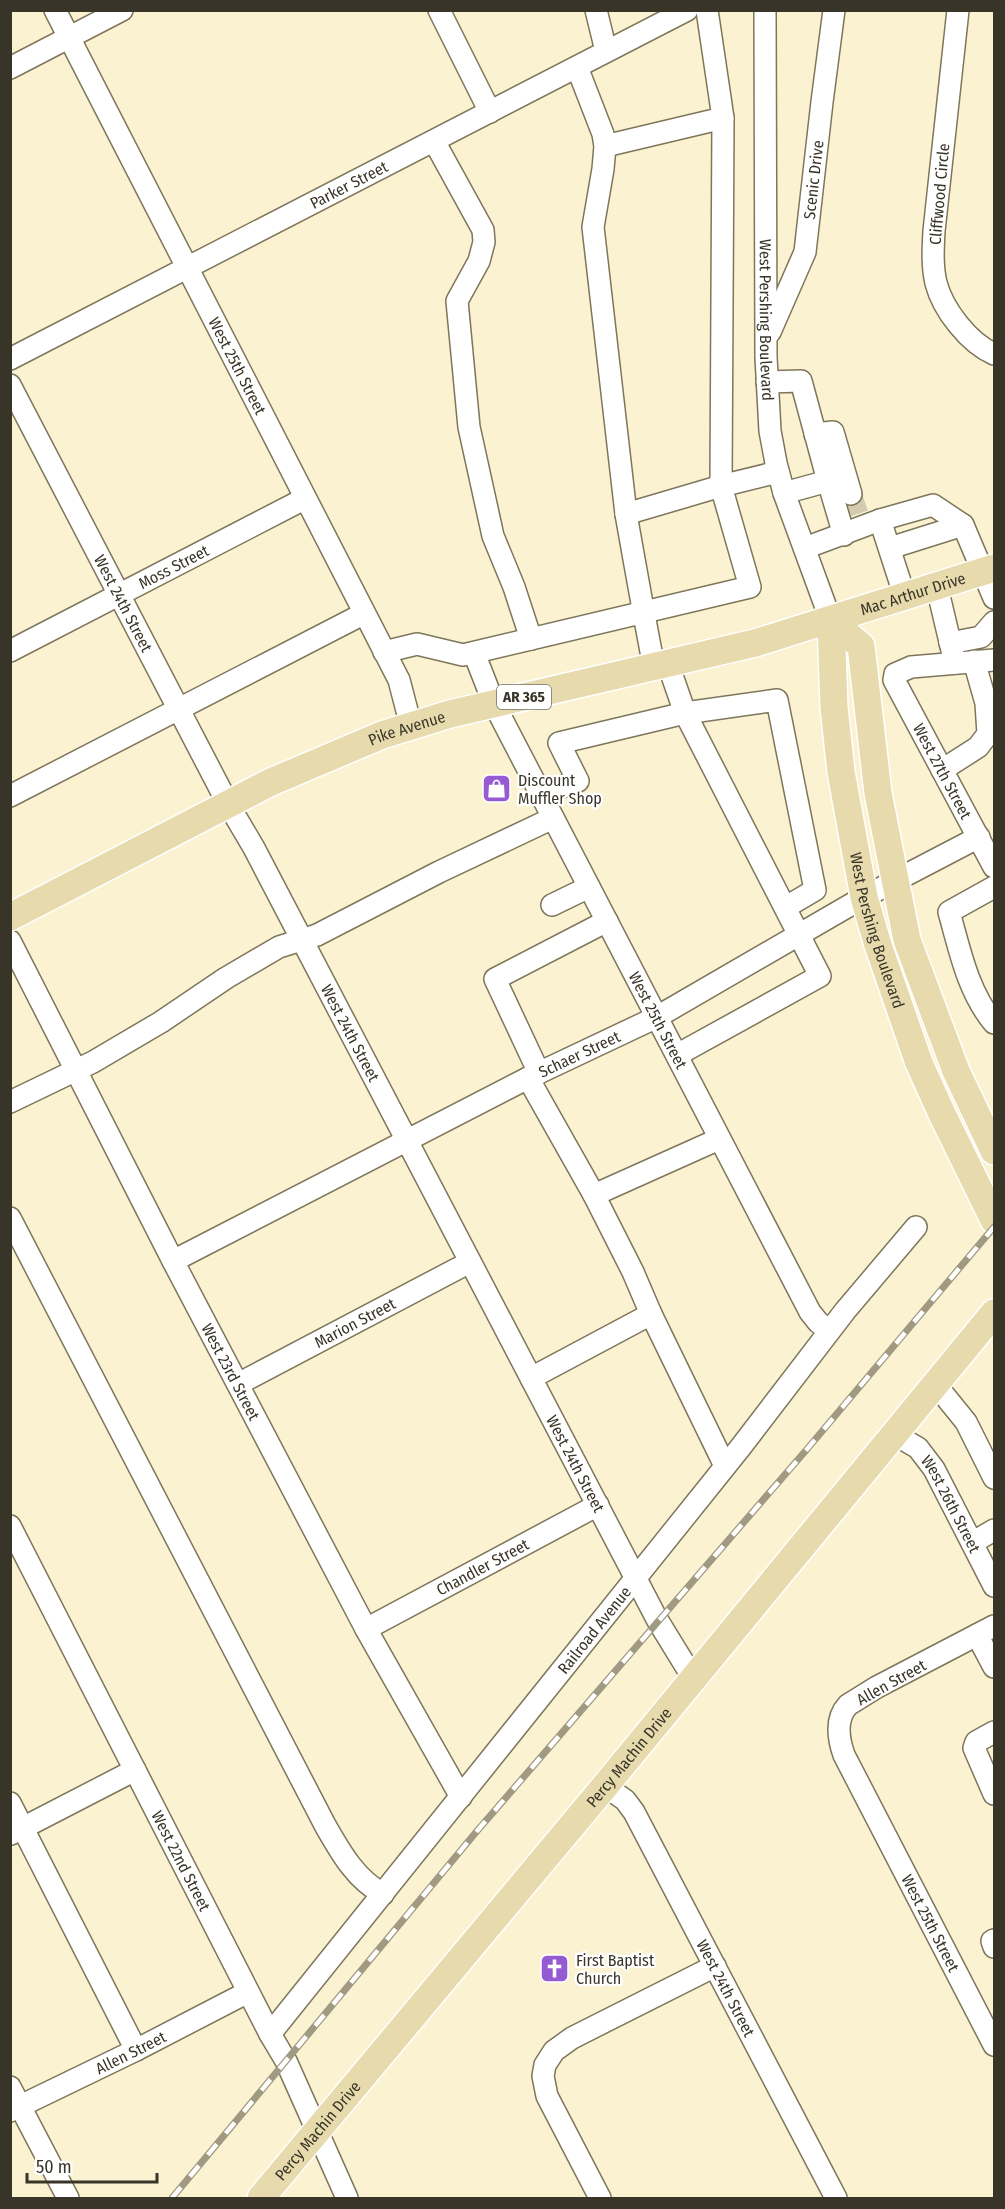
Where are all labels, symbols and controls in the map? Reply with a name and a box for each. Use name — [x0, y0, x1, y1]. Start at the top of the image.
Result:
street label: Scenic Drive — [800, 139, 828, 220]
street label: Cliffwood Circle — [926, 142, 953, 246]
street label: Parker Street — [307, 157, 392, 213]
street label: West Pershing Boulevard — [756, 239, 777, 401]
street label: West 25th Street — [204, 314, 270, 419]
street label: Moss Street — [135, 541, 213, 593]
street label: West 24th Street — [90, 552, 157, 656]
street label: Mac Arthur Drive — [858, 569, 968, 619]
road number: AR 365 — [497, 685, 551, 709]
street label: Pike Avenue — [365, 707, 448, 750]
street label: West 27th Street — [909, 720, 976, 823]
place label: Discount Muffler Shop — [518, 771, 602, 808]
shop icon: Discount Muffler Shop — [481, 773, 513, 805]
street label: West Pershing Boulevard — [846, 851, 908, 1011]
street label: West 25th Street — [625, 969, 691, 1073]
street label: West 24th Street — [317, 981, 384, 1086]
street label: Schaer Street — [536, 1027, 624, 1082]
street label: Marion Street — [311, 1294, 399, 1352]
street label: West 23rd Street — [197, 1320, 264, 1424]
street label: West 24th Street — [542, 1412, 609, 1516]
street label: West 26th Street — [917, 1452, 985, 1557]
street label: Chandler Street — [433, 1534, 533, 1600]
street label: Railroad Avenue — [554, 1583, 635, 1678]
street label: Allen Street — [853, 1655, 930, 1709]
street label: Percy Machin Drive — [582, 1704, 676, 1811]
street label: West 22nd Street — [147, 1808, 215, 1915]
street label: West 25th Street — [897, 1871, 964, 1976]
street label: West 24th Street — [692, 1936, 759, 2041]
place label: First Baptist Church — [576, 1951, 655, 1988]
church icon: First Baptist Church — [539, 1953, 571, 1985]
street label: Allen Street — [92, 2027, 170, 2078]
street label: Percy Machin Drive — [271, 2077, 365, 2184]
scale bar — [27, 2146, 158, 2184]
text: 50 m — [36, 2156, 72, 2178]

